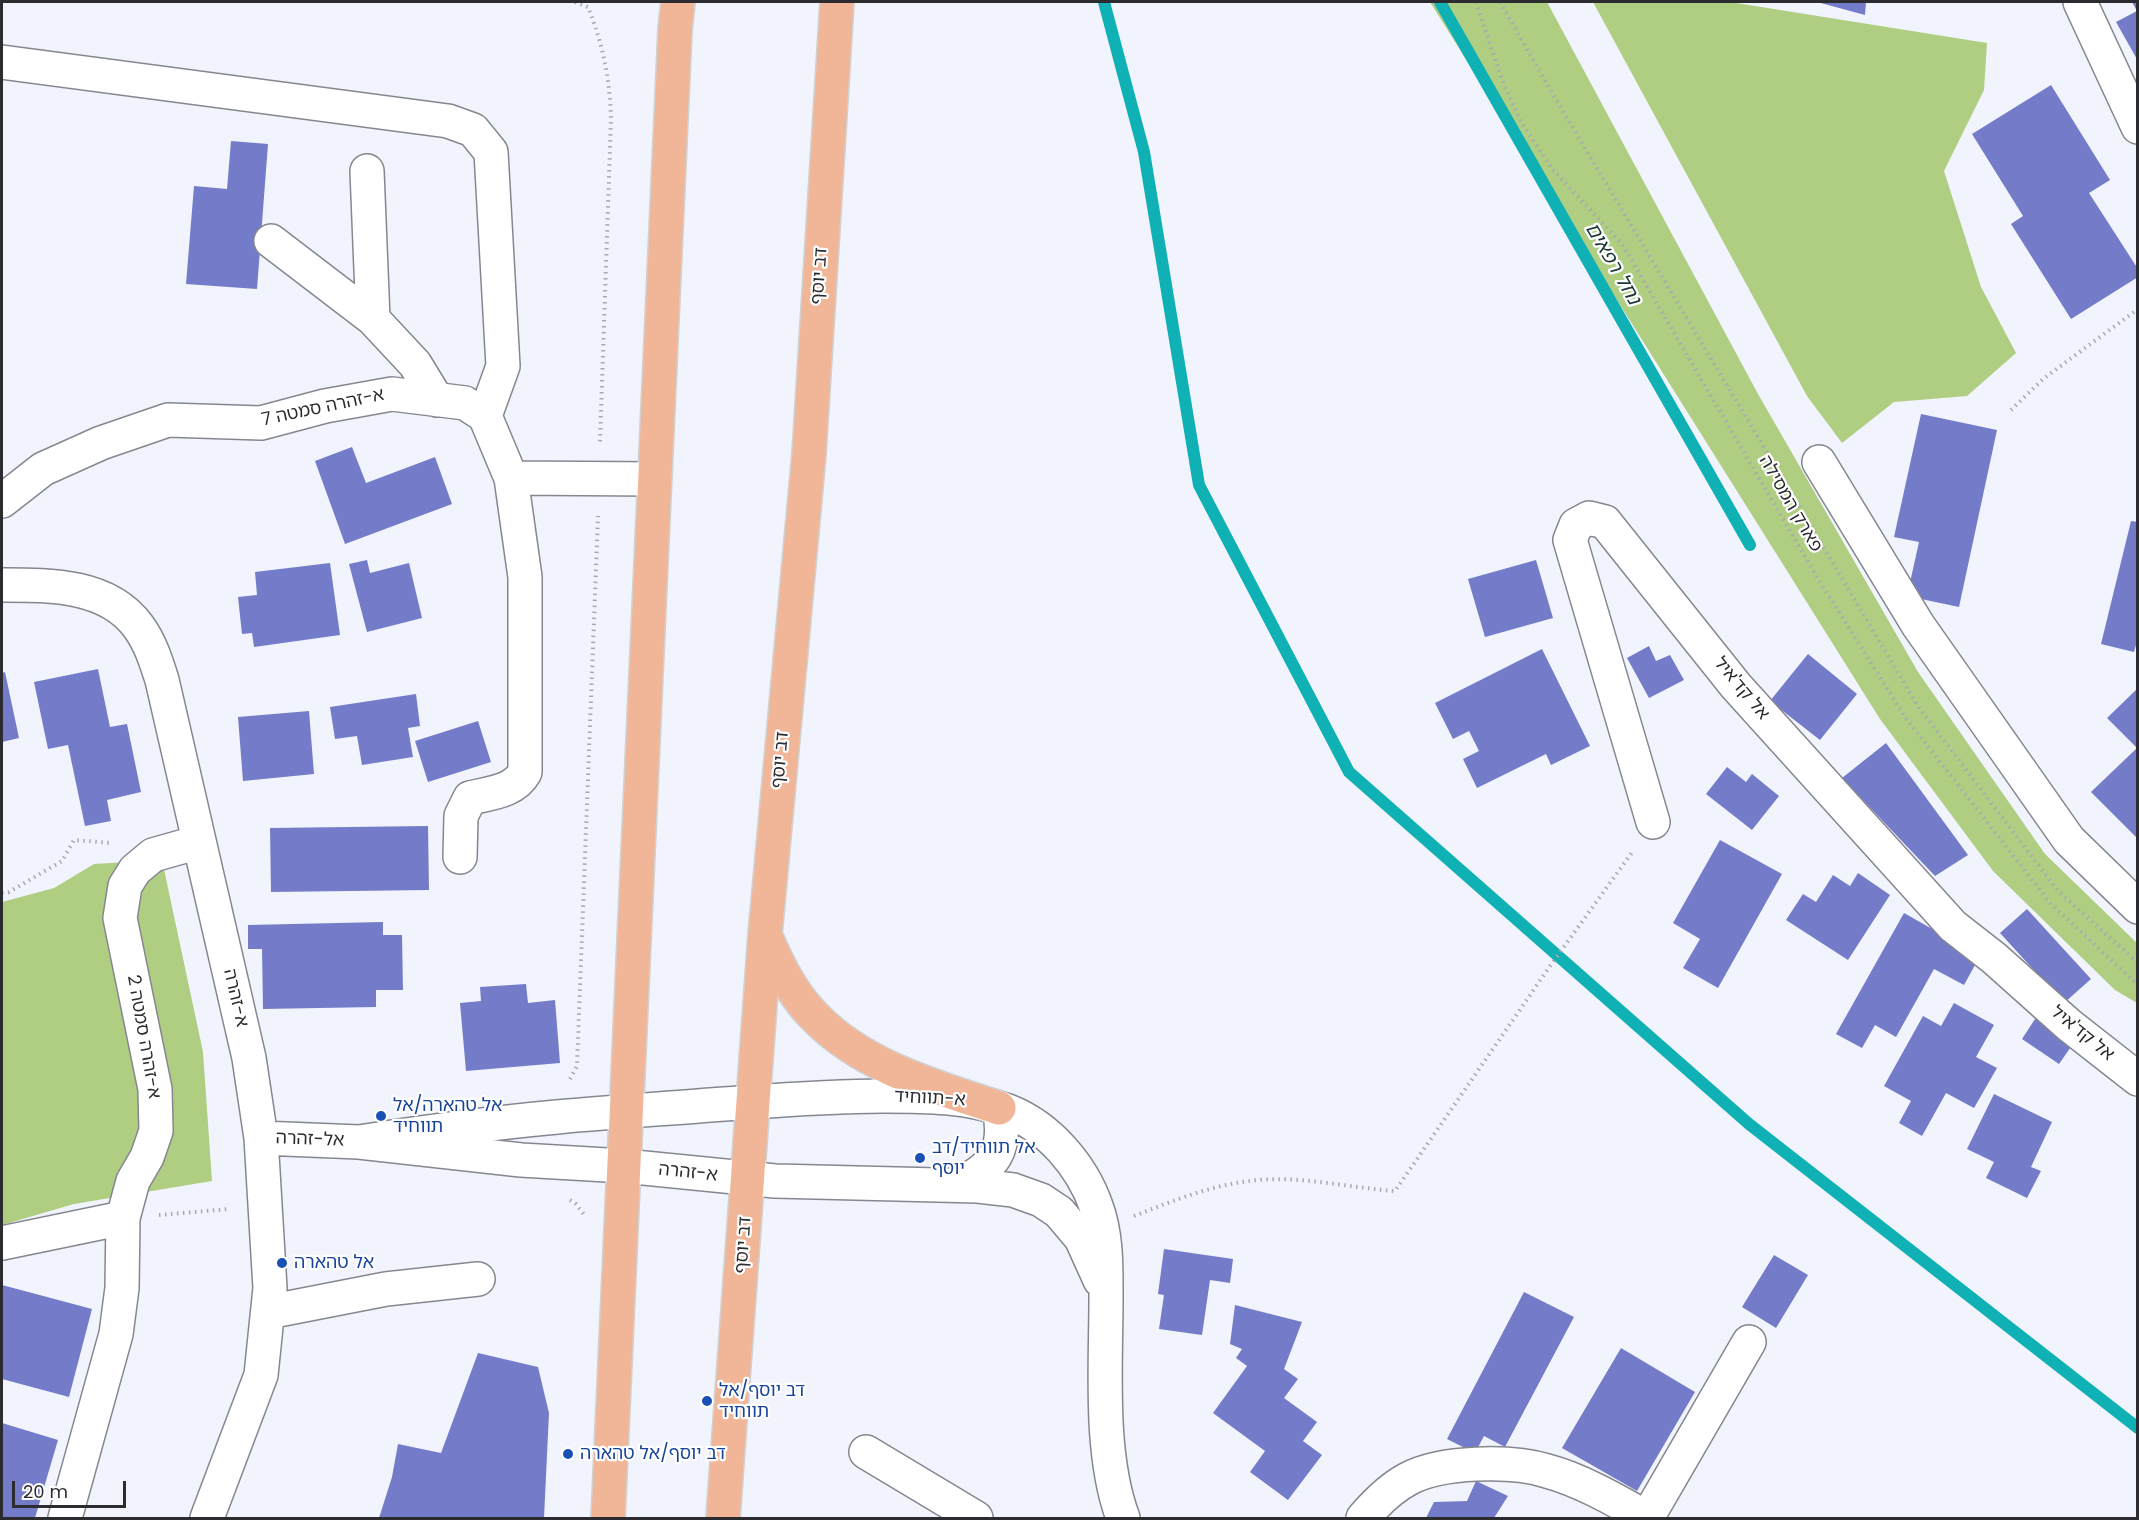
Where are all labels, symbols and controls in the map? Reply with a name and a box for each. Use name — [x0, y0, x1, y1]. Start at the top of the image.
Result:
water label: נחל רפאים — [1579, 219, 1645, 309]
street label: דב יוסף — [807, 247, 833, 305]
street label: א-זהרה סמטה 7 — [260, 384, 386, 432]
street label: פארק המסילה — [1754, 452, 1826, 556]
street label: אל קד'איל — [1709, 653, 1773, 725]
street label: דב יוסף — [768, 731, 794, 789]
street label: א-זהרה — [218, 967, 252, 1029]
street label: א-זהרה סמטה 2 — [121, 973, 165, 1101]
street label: אל קד'איל — [2046, 1002, 2118, 1066]
street label: א-תווחיד — [894, 1086, 966, 1112]
place label: אל טהארה/אל תווחיד — [393, 1095, 502, 1138]
marker: אל טהארה/אל תווחיד — [374, 1109, 388, 1123]
street label: אל-זהרה — [275, 1128, 345, 1152]
place label: אל תווחיד/דב יוסף — [932, 1137, 1036, 1180]
marker: אל תווחיד/דב יוסף — [913, 1151, 927, 1165]
street label: א-זהרה — [657, 1159, 719, 1187]
street label: דב יוסף — [731, 1216, 757, 1274]
place label: אל טהארה — [294, 1252, 374, 1274]
marker: אל טהארה — [275, 1256, 289, 1270]
place label: דב יוסף/אל תווחיד — [719, 1380, 805, 1422]
marker: דב יוסף/אל תווחיד — [700, 1394, 714, 1408]
place label: דב יוסף/אל טהארה — [580, 1443, 726, 1465]
marker: דב יוסף/אל טהארה — [561, 1447, 575, 1461]
scale bar — [15, 1469, 129, 1507]
text: 20 m — [23, 1479, 68, 1504]

